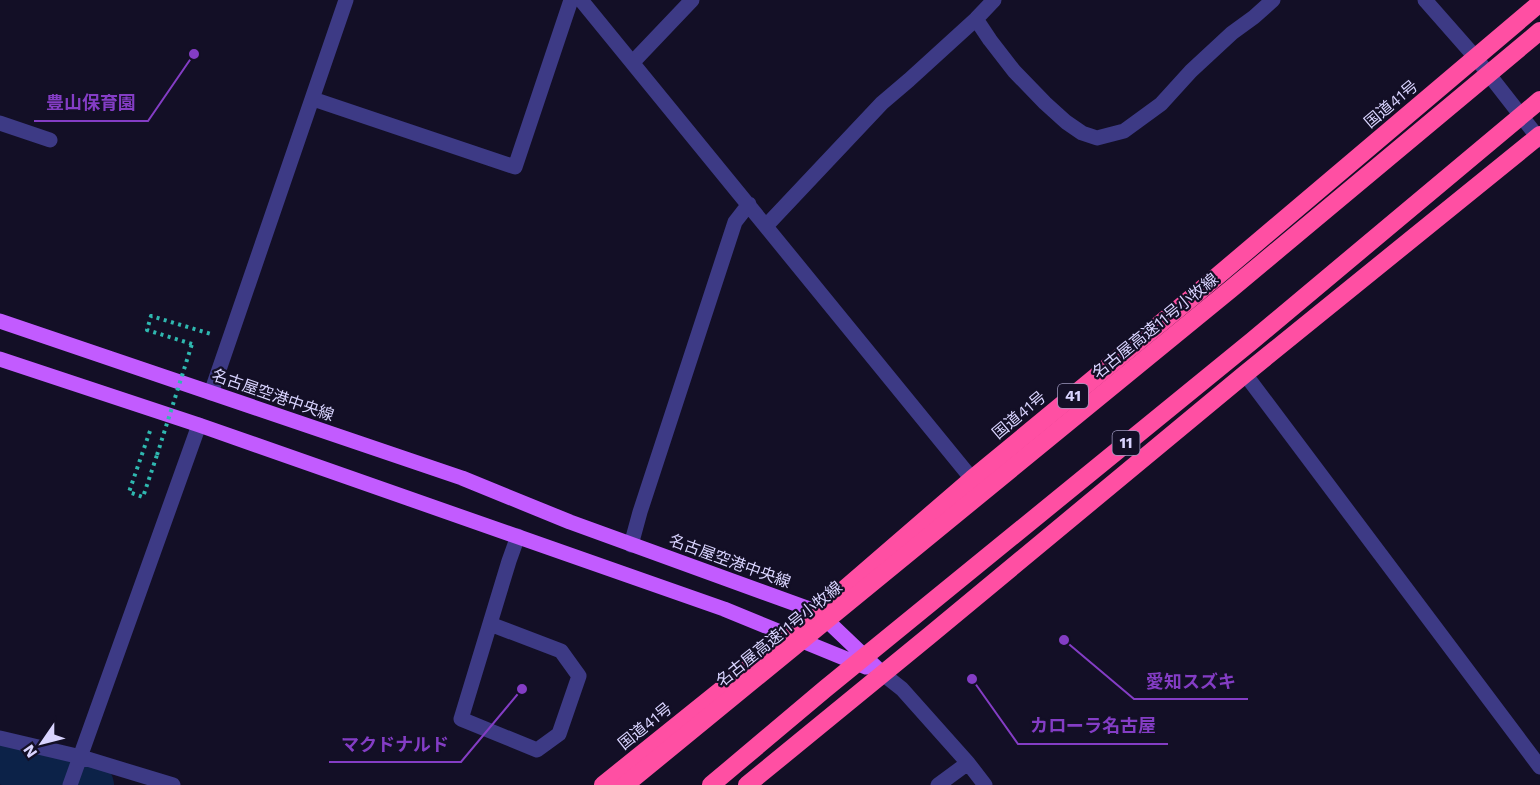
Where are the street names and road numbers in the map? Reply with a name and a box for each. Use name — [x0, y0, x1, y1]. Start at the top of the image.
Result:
street label: 国道41号 — [1360, 76, 1422, 132]
street label: 名古屋高速11号小牧線 — [1088, 269, 1222, 383]
street label: 名古屋空港中央線 — [209, 365, 337, 425]
road number: 41 — [1058, 384, 1088, 408]
street label: 国道41号 — [988, 387, 1050, 443]
road number: 11 — [1112, 431, 1140, 455]
street label: 名古屋空港中央線 — [667, 530, 793, 592]
street label: 名古屋高速11号小牧線 — [712, 577, 846, 691]
street label: 国道41号 — [614, 699, 676, 753]

